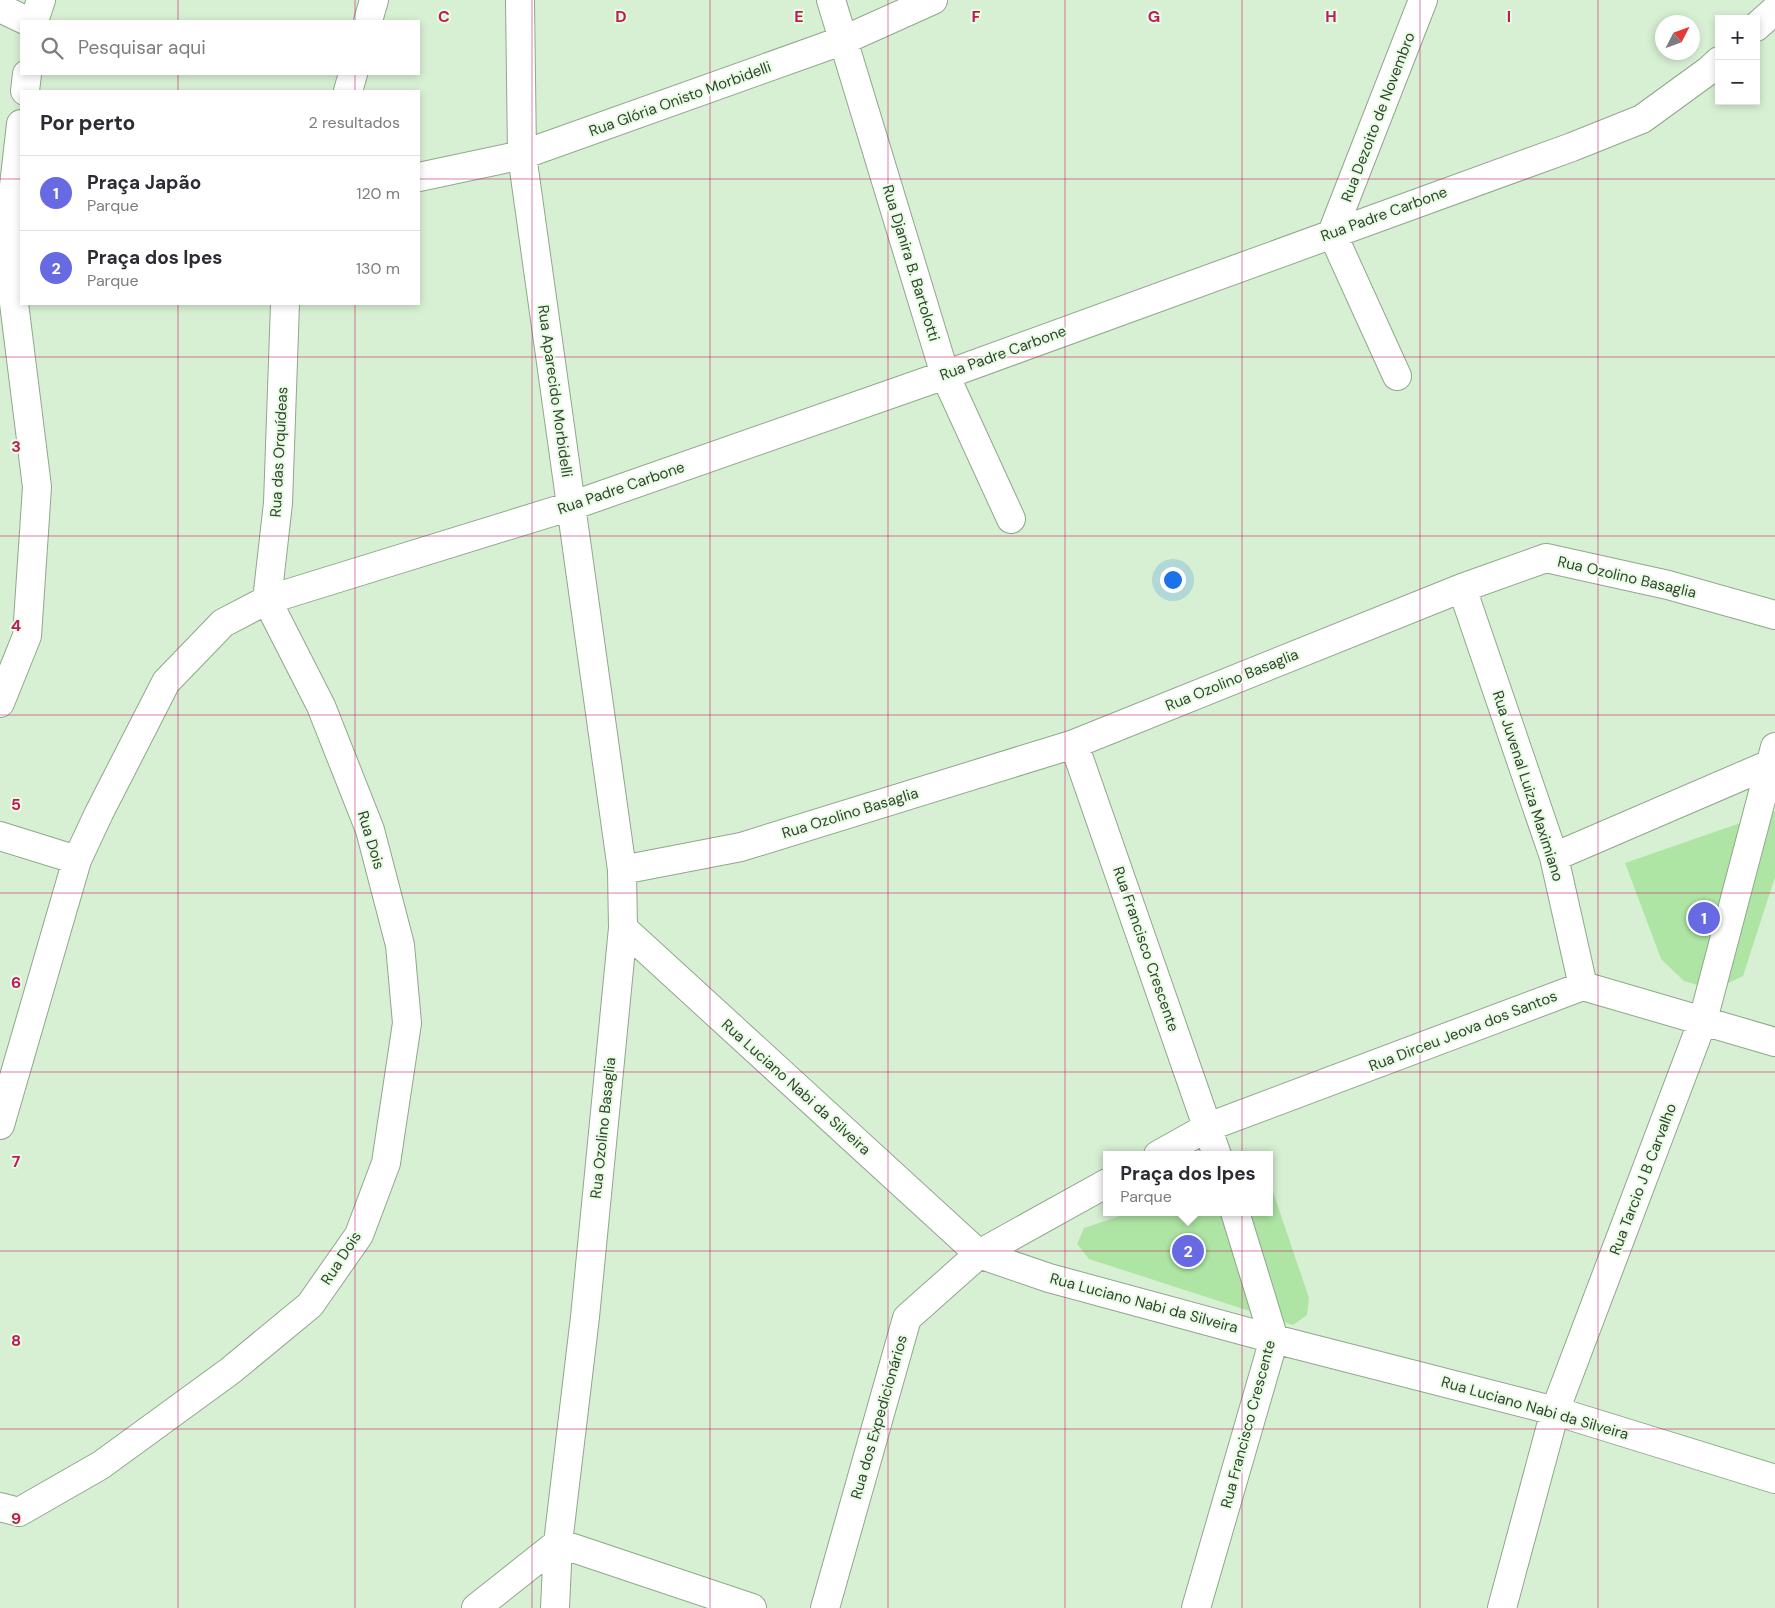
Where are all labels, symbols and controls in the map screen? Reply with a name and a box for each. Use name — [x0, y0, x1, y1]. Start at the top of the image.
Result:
text: C — [438, 6, 450, 27]
text: D — [615, 6, 627, 27]
text: E — [794, 6, 804, 27]
text: F — [972, 6, 981, 27]
text: G — [1148, 6, 1160, 27]
text: H — [1325, 6, 1337, 27]
text: I — [1507, 6, 1511, 27]
north arrow — [1655, 15, 1700, 60]
map controls — [1715, 15, 1760, 105]
button: + — [1715, 15, 1760, 60]
search box — [20, 20, 420, 75]
street label: Rua Dezoito de Novembro — [1336, 29, 1420, 205]
icon: search — [38, 34, 66, 62]
text: Pesquisar aqui — [78, 35, 206, 60]
street label: Rua Glória Onisto Morbidelli — [586, 57, 774, 141]
button: − — [1715, 60, 1760, 105]
text: Por perto — [40, 109, 135, 137]
text: 2 resultados — [309, 112, 400, 133]
text: Praça Japão — [87, 170, 201, 195]
street label: Rua Djanira B. Bartolotti — [878, 182, 944, 344]
street label: Rua Padre Carbone — [1318, 182, 1450, 246]
text: 1 — [53, 183, 59, 204]
text: 120 m — [356, 183, 400, 204]
text: Parque — [87, 195, 139, 216]
text: Praça dos Ipes — [87, 245, 222, 270]
text: 2 — [51, 258, 61, 279]
text: 130 m — [356, 258, 400, 279]
text: Parque — [87, 270, 139, 291]
street label: Rua Aparecido Morbidelli — [533, 304, 577, 478]
street label: Rua Padre Carbone — [937, 321, 1069, 385]
street label: Rua das Orquídeas — [266, 386, 292, 518]
text: 3 — [11, 436, 21, 457]
street label: Rua Padre Carbone — [555, 457, 687, 519]
street label: Rua Ozolino Basaglia — [1556, 551, 1698, 603]
your location — [1160, 567, 1186, 593]
text: 4 — [11, 615, 21, 636]
street label: Rua Ozolino Basaglia — [1162, 644, 1302, 716]
street label: Rua Juvenal Luiza Maximiano — [1488, 688, 1568, 884]
street label: Rua Ozolino Basaglia — [779, 783, 921, 843]
text: 5 — [11, 794, 21, 815]
street label: Rua Dois — [353, 808, 389, 872]
street label: Rua Francisco Crescente — [1108, 864, 1184, 1034]
pin: 1 — [1688, 899, 1720, 937]
text: 6 — [11, 972, 21, 993]
street label: Rua Dirceu Jeova dos Santos — [1366, 986, 1560, 1076]
street label: Rua Luciano Nabi da Silveira — [717, 1015, 875, 1159]
street label: Rua Ozolino Basaglia — [586, 1056, 620, 1200]
street label: Rua Tarcio J B Carvalho — [1605, 1100, 1681, 1258]
text: 7 — [12, 1151, 21, 1172]
popup — [1103, 1151, 1273, 1216]
text: Praça dos Ipes — [1120, 1161, 1256, 1186]
text: Parque — [1120, 1186, 1172, 1207]
street label: Rua Dois — [316, 1227, 366, 1289]
pin: 2 — [1172, 1232, 1204, 1270]
street label: Rua Luciano Nabi da Silveira — [1048, 1268, 1240, 1338]
text: 8 — [11, 1330, 21, 1351]
street label: Rua dos Expedicionários — [846, 1333, 912, 1501]
street label: Rua Francisco Crescente — [1216, 1338, 1280, 1510]
street label: Rua Luciano Nabi da Silveira — [1439, 1372, 1631, 1444]
text: 9 — [11, 1508, 21, 1529]

